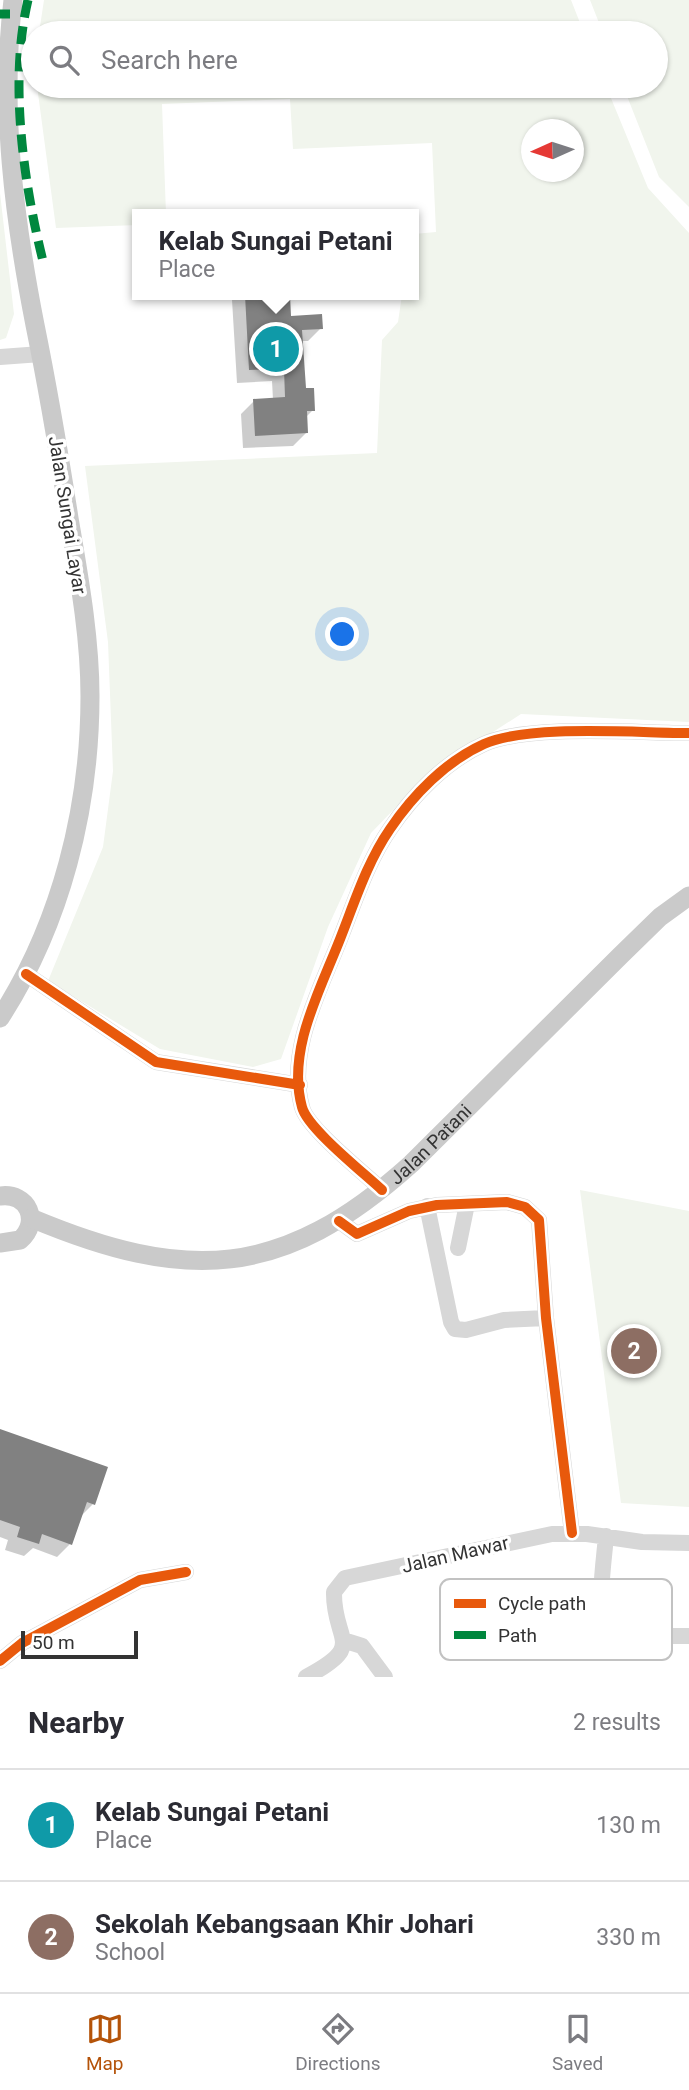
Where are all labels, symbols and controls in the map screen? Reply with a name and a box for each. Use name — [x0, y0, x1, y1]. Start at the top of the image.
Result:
search box — [21, 21, 668, 98]
icon: search — [45, 41, 83, 79]
text: Search here — [101, 45, 238, 75]
north arrow — [521, 119, 584, 182]
popup — [132, 209, 419, 300]
text: Kelab Sungai Petani — [158, 226, 393, 256]
text: Place — [158, 256, 215, 283]
pin: 1 — [253, 323, 299, 375]
street label: Jalan Sungai Layar — [44, 434, 91, 596]
your location — [325, 617, 359, 651]
street label: Jalan Patani — [385, 1100, 476, 1189]
pin: 2 — [611, 1325, 657, 1377]
street label: Jalan Mawar — [399, 1531, 511, 1578]
legend — [440, 1579, 672, 1660]
text: Cycle path — [498, 1592, 586, 1615]
text: Path — [498, 1624, 537, 1647]
scale bar — [21, 1628, 138, 1660]
text: 50 m — [32, 1631, 75, 1654]
text: Nearby — [28, 1705, 124, 1740]
text: 2 results — [573, 1709, 661, 1736]
text: Kelab Sungai Petani — [95, 1797, 329, 1827]
text: 1 — [44, 1812, 58, 1839]
text: 130 m — [596, 1812, 661, 1839]
text: Place — [95, 1827, 152, 1854]
text: Sekolah Kebangsaan Khir Johari — [95, 1909, 474, 1939]
text: 2 — [44, 1924, 58, 1951]
text: 330 m — [596, 1924, 661, 1951]
text: School — [95, 1939, 165, 1966]
tab: Map — [86, 2010, 124, 2075]
tab: Directions — [295, 2010, 380, 2075]
tab: Saved — [552, 2010, 603, 2075]

